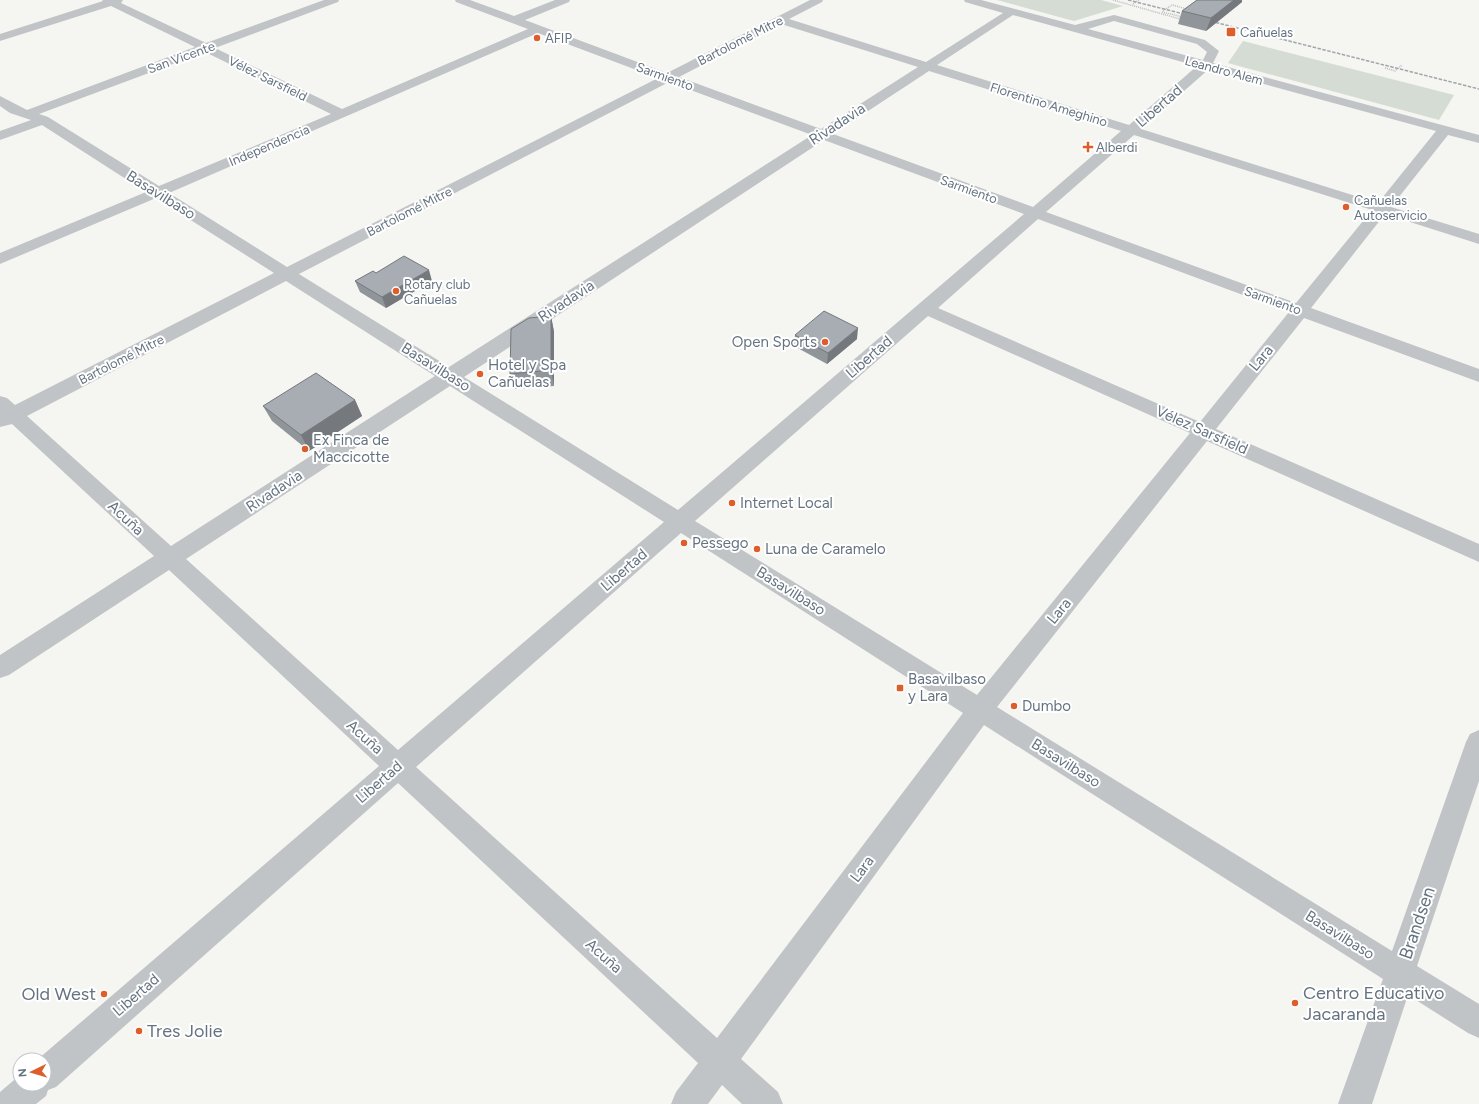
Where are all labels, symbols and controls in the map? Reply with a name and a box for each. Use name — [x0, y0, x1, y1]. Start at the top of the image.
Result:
street label: Bartolomé Mitre — [695, 13, 785, 68]
place label: Cañuelas — [1240, 25, 1293, 40]
marker: Cañuelas — [1225, 26, 1237, 38]
place label: AFIP — [545, 31, 572, 46]
marker: AFIP — [532, 33, 542, 43]
street label: San Vicente — [145, 38, 217, 77]
street label: Vélez Sarsfield — [226, 53, 310, 104]
street label: Leandro Alem — [1183, 53, 1265, 88]
street label: Sarmiento — [634, 59, 696, 94]
street label: Florentino Ameghino — [988, 79, 1109, 129]
street label: Libertad — [1132, 81, 1186, 131]
street label: Rivadavia — [806, 99, 868, 149]
street label: Independencia — [227, 122, 312, 169]
place label: Alberdi — [1096, 140, 1137, 155]
marker: Alberdi — [1083, 142, 1093, 152]
street label: Basavilbaso — [123, 167, 199, 223]
street label: Sarmiento — [938, 172, 1000, 207]
street label: Bartolomé Mitre — [364, 184, 454, 239]
place label: Cañuelas Autoservicio — [1354, 193, 1427, 223]
marker: Cañuelas Autoservicio — [1341, 202, 1351, 212]
street label: Rivadavia — [535, 276, 597, 326]
place label: Rotary club Cañuelas — [404, 277, 471, 307]
street label: Sarmiento — [1242, 283, 1304, 318]
marker: Rotary club Cañuelas — [391, 286, 401, 296]
street label: Bartolomé Mitre — [76, 332, 166, 387]
street label: Libertad — [842, 332, 896, 382]
place label: Open Sports — [732, 333, 817, 351]
marker: Open Sports — [820, 337, 830, 347]
street label: Basavilbaso — [398, 339, 474, 395]
street label: Lara — [1245, 341, 1277, 375]
place label: Hotel y Spa Cañuelas — [488, 356, 566, 391]
marker: Hotel y Spa Cañuelas — [475, 369, 485, 379]
street label: Vélez Sarsfield — [1153, 402, 1251, 458]
place label: Ex Finca de Maccicotte — [313, 431, 389, 466]
marker: Ex Finca de Maccicotte — [300, 444, 310, 454]
street label: Rivadavia — [243, 466, 305, 516]
place label: Internet Local — [740, 494, 833, 512]
street label: Acuña — [104, 497, 148, 539]
marker: Internet Local — [727, 498, 737, 508]
place label: Pessego — [692, 534, 749, 552]
marker: Pessego — [679, 538, 689, 548]
place label: Luna de Caramelo — [765, 540, 886, 558]
marker: Luna de Caramelo — [752, 544, 762, 554]
street label: Libertad — [597, 545, 651, 595]
street label: Basavilbaso — [753, 563, 829, 619]
street label: Lara — [1043, 594, 1075, 628]
place label: Basavilbaso y Lara — [908, 670, 986, 705]
marker: Basavilbaso y Lara — [895, 683, 905, 693]
place label: Dumbo — [1022, 697, 1071, 715]
marker: Dumbo — [1009, 701, 1019, 711]
street label: Acuña — [343, 716, 387, 758]
street label: Basavilbaso — [1028, 735, 1104, 791]
street label: Libertad — [352, 757, 406, 807]
street label: Lara — [846, 852, 878, 886]
street label: Brandsen — [1394, 884, 1440, 962]
street label: Basavilbaso — [1302, 907, 1378, 963]
street label: Acuña — [582, 935, 626, 977]
street label: Libertad — [109, 970, 163, 1020]
place label: Centro Educativo Jacaranda — [1303, 982, 1444, 1025]
place label: Old West — [22, 983, 96, 1005]
marker: Old West — [99, 989, 109, 999]
marker: Centro Educativo Jacaranda — [1290, 998, 1300, 1008]
place label: Tres Jolie — [147, 1020, 223, 1042]
marker: Tres Jolie — [134, 1026, 144, 1036]
north arrow — [12, 1052, 52, 1092]
text: N — [16, 1068, 29, 1078]

